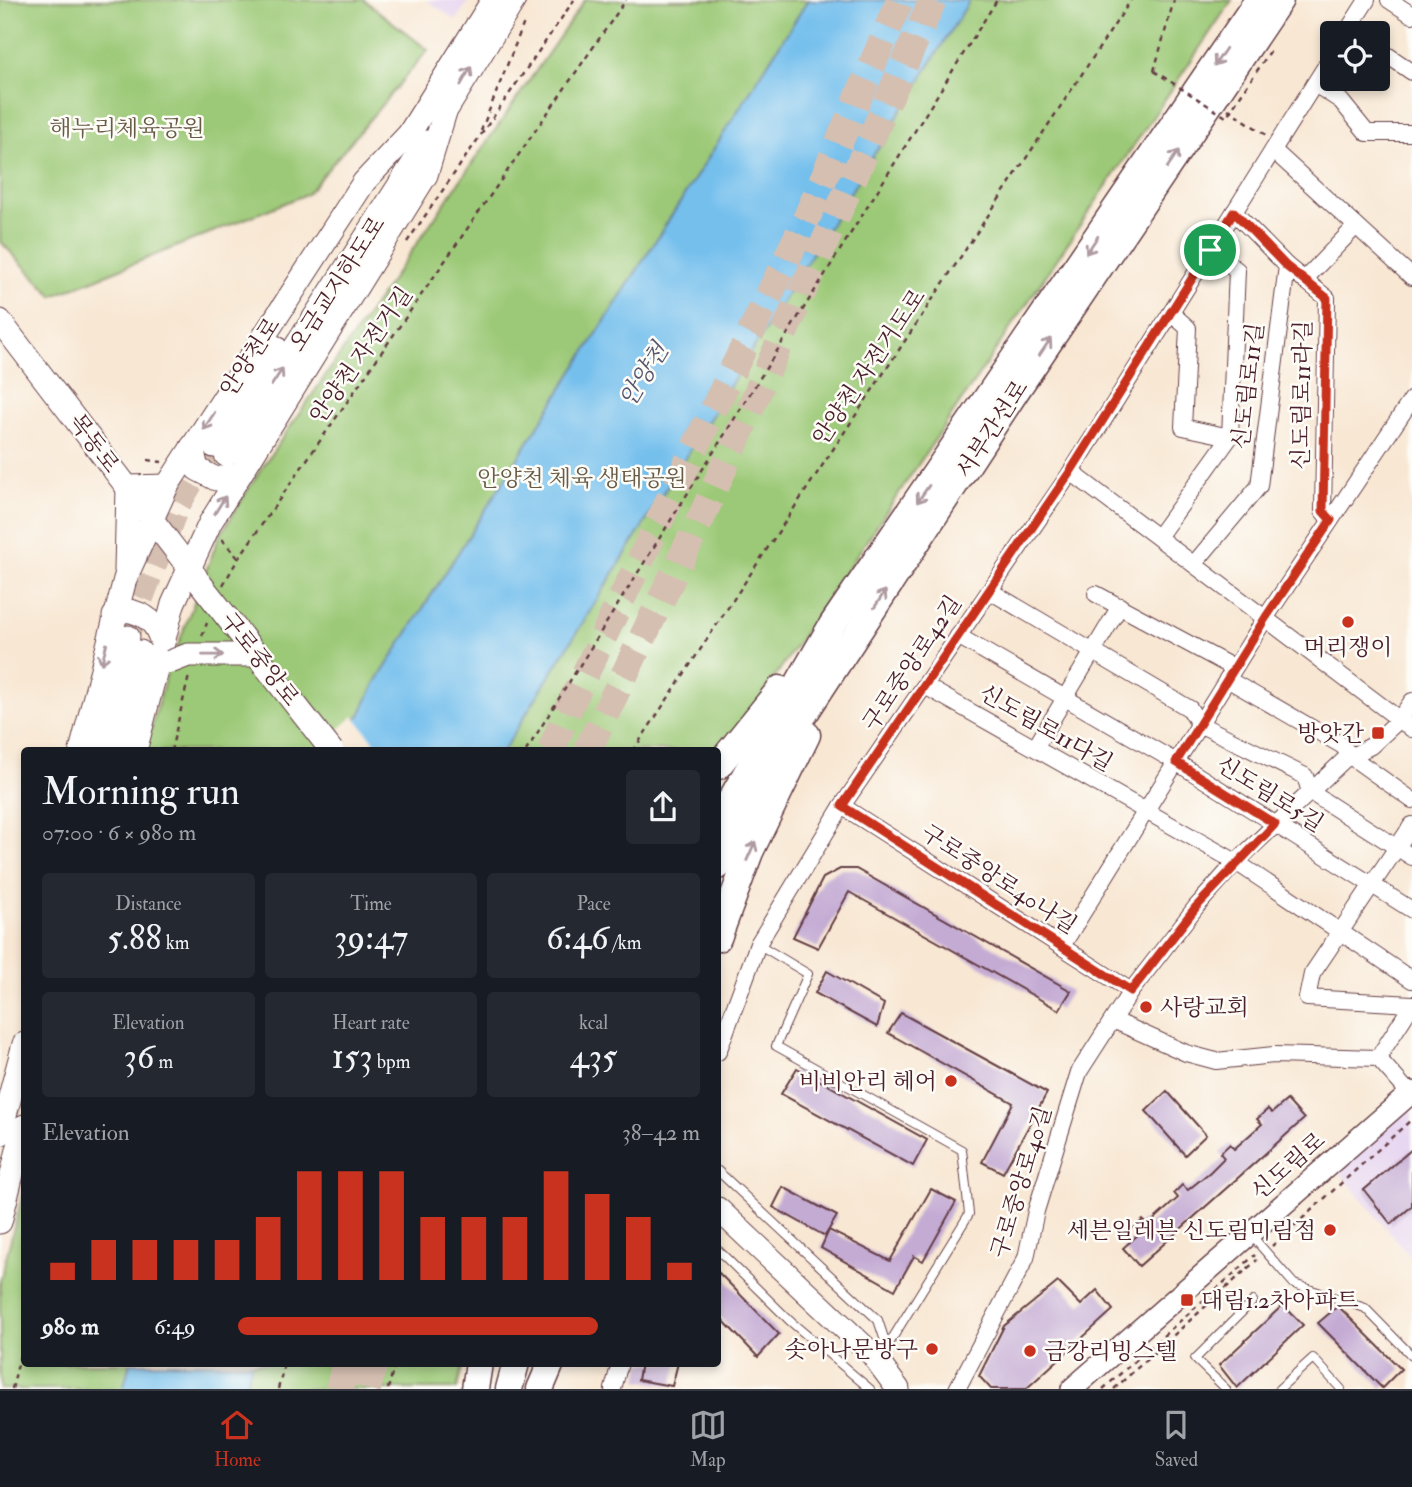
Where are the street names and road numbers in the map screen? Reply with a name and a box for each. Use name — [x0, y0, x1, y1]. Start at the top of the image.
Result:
street label: 오금교지하도로 — [282, 211, 392, 357]
street label: 안양천 자전거길 — [303, 281, 419, 429]
street label: 안양천 자전거도로 — [806, 283, 932, 451]
street label: 안양천로 — [214, 312, 286, 402]
street label: 신도림로11라길 — [1286, 320, 1318, 470]
street label: 신도림로11길 — [1226, 321, 1270, 451]
street label: 서부간선로 — [950, 375, 1034, 483]
street label: 목동로 — [62, 408, 126, 478]
street label: 구로중앙로42길 — [856, 590, 968, 736]
street label: 구로중앙로 — [214, 606, 306, 712]
street label: 신도림로11다길 — [974, 678, 1118, 778]
street label: 신도림로5길 — [1211, 750, 1329, 838]
street label: 구로중앙로40나길 — [916, 818, 1082, 940]
street label: 구로중앙로40길 — [984, 1102, 1058, 1262]
street label: 신도림로 — [1245, 1126, 1331, 1206]

